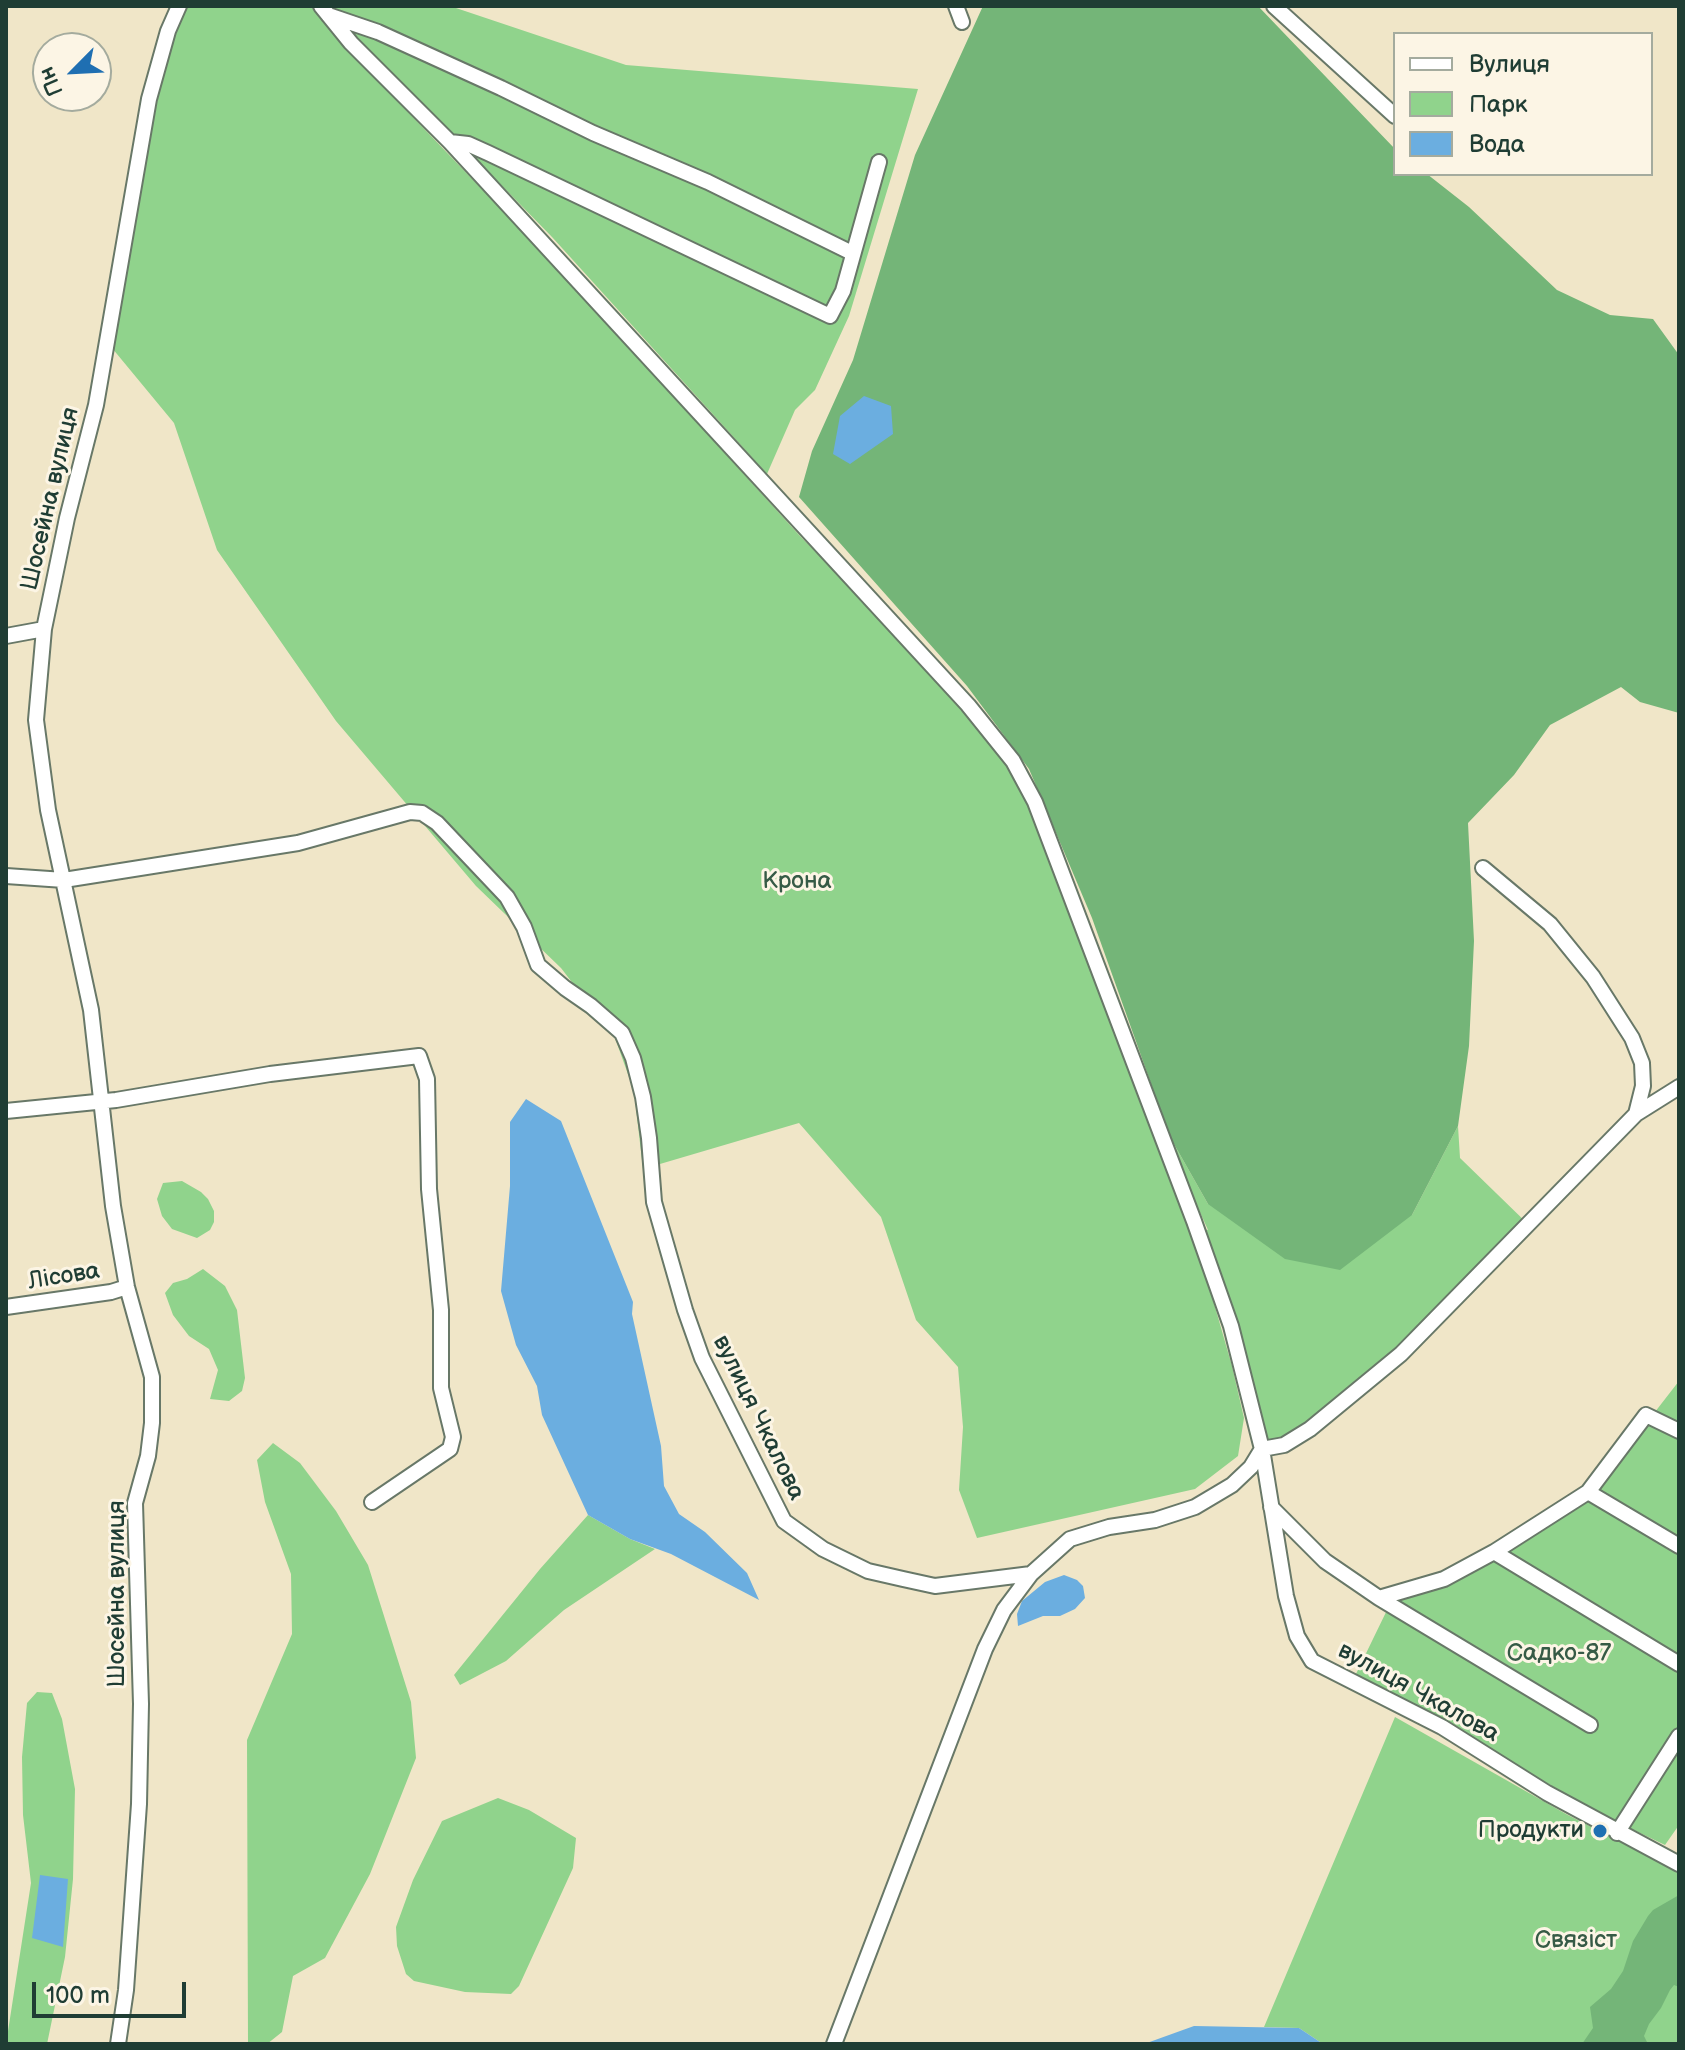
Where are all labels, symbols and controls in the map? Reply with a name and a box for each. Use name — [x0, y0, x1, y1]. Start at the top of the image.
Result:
north arrow — [32, 32, 112, 112]
legend — [1393, 32, 1653, 176]
text: Вулиця — [1469, 50, 1550, 79]
text: Пн — [33, 62, 70, 100]
text: Парк — [1469, 90, 1527, 119]
text: Вода — [1469, 130, 1525, 159]
street label: Шосейна вулиця — [16, 405, 86, 593]
park label: Крона — [762, 868, 832, 896]
street label: Лісова — [26, 1257, 102, 1297]
street label: вулиця Чкалова — [706, 1331, 810, 1505]
street label: Шосейна вулиця — [104, 1501, 132, 1687]
street label: вулиця Чкалова — [1332, 1637, 1504, 1749]
park label: Садко-87 — [1507, 1640, 1611, 1668]
place label: Продукти — [1478, 1817, 1584, 1845]
marker: Продукти — [1591, 1822, 1609, 1840]
park label: Связіст — [1535, 1927, 1617, 1955]
scale bar — [36, 1966, 190, 2016]
text: 100 m — [46, 1981, 110, 2010]

